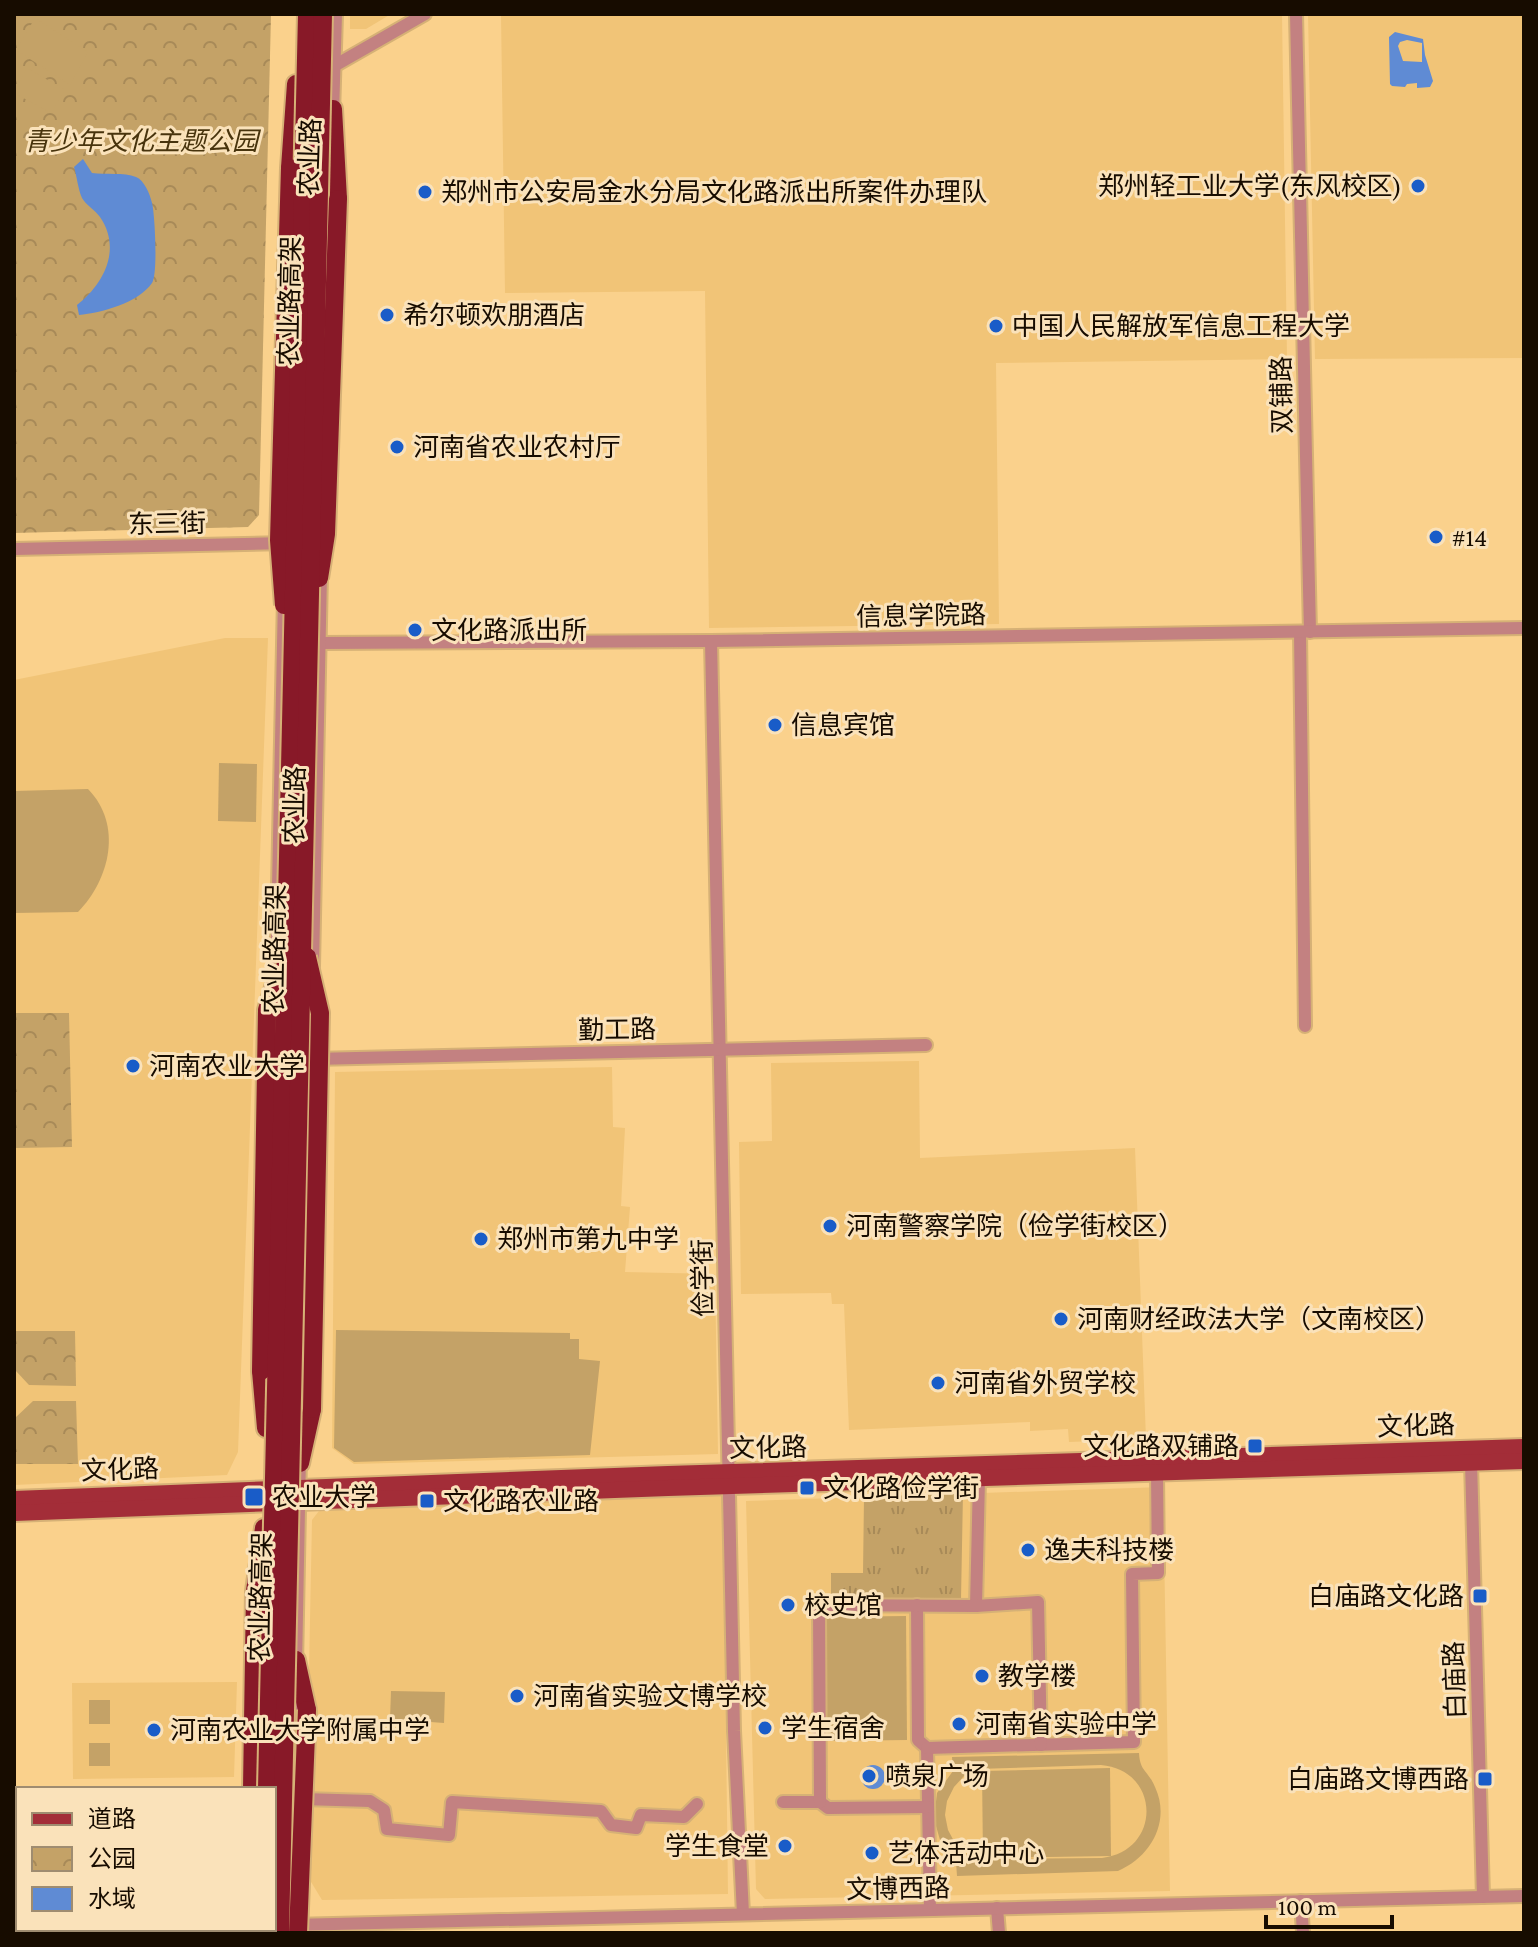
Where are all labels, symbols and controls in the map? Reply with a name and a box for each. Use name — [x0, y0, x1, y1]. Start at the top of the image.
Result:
street label: 农业路 — [294, 118, 326, 196]
park label: 青少年文化主题公园 — [24, 127, 262, 156]
place label: 郑州轻工业大学(东风校区) — [1098, 172, 1402, 201]
marker: 郑州轻工业大学(东风校区) — [1409, 177, 1427, 195]
place label: 郑州市公安局金水分局文化路派出所案件办理队 — [441, 178, 987, 207]
marker: 郑州市公安局金水分局文化路派出所案件办理队 — [416, 183, 434, 201]
street label: 农业路高架 — [274, 236, 306, 366]
place label: 希尔顿欢朋酒店 — [403, 301, 585, 330]
marker: 希尔顿欢朋酒店 — [378, 306, 396, 324]
place label: 中国人民解放军信息工程大学 — [1012, 312, 1350, 341]
marker: 中国人民解放军信息工程大学 — [987, 317, 1005, 335]
street label: 双铺路 — [1267, 356, 1297, 434]
place label: 河南省农业农村厅 — [413, 433, 621, 462]
marker: 河南省农业农村厅 — [388, 438, 406, 456]
street label: 东三街 — [128, 509, 206, 539]
place label: #14 — [1452, 523, 1487, 552]
marker: #14 — [1427, 528, 1445, 546]
street label: 信息学院路 — [856, 600, 986, 632]
place label: 文化路派出所 — [431, 616, 587, 645]
marker: 文化路派出所 — [406, 621, 424, 639]
place label: 信息宾馆 — [791, 711, 895, 740]
marker: 信息宾馆 — [766, 716, 784, 734]
street label: 农业路 — [280, 766, 310, 844]
street label: 农业路高架 — [259, 884, 291, 1014]
street label: 勤工路 — [578, 1015, 656, 1045]
place label: 河南农业大学 — [149, 1052, 305, 1081]
marker: 河南农业大学 — [124, 1057, 142, 1075]
place label: 河南警察学院（俭学街校区） — [846, 1212, 1184, 1241]
marker: 河南警察学院（俭学街校区） — [821, 1217, 839, 1235]
place label: 郑州市第九中学 — [497, 1225, 679, 1254]
marker: 郑州市第九中学 — [472, 1230, 490, 1248]
street label: 俭学街 — [688, 1239, 718, 1317]
place label: 河南财经政法大学（文南校区） — [1077, 1305, 1441, 1334]
marker: 河南财经政法大学（文南校区） — [1052, 1310, 1070, 1328]
place label: 河南省外贸学校 — [954, 1369, 1136, 1398]
marker: 河南省外贸学校 — [929, 1374, 947, 1392]
street label: 文化路 — [1377, 1410, 1455, 1442]
place label: 文化路双铺路 — [1083, 1432, 1239, 1461]
street label: 文化路 — [729, 1433, 807, 1463]
marker: 文化路双铺路 — [1246, 1437, 1264, 1455]
street label: 文化路 — [81, 1454, 159, 1486]
place label: 文化路俭学街 — [823, 1474, 979, 1503]
marker: 文化路俭学街 — [798, 1479, 816, 1497]
place label: 农业大学 — [272, 1483, 376, 1512]
marker: 农业大学 — [243, 1486, 265, 1508]
place label: 文化路农业路 — [443, 1487, 599, 1516]
marker: 文化路农业路 — [418, 1492, 436, 1510]
street label: 农业路高架 — [245, 1532, 277, 1662]
place label: 逸夫科技楼 — [1044, 1536, 1174, 1565]
marker: 逸夫科技楼 — [1019, 1541, 1037, 1559]
place label: 白庙路文化路 — [1308, 1582, 1464, 1611]
marker: 白庙路文化路 — [1471, 1587, 1489, 1605]
place label: 校史馆 — [804, 1591, 882, 1620]
marker: 校史馆 — [779, 1596, 797, 1614]
street label: 白庙路 — [1439, 1641, 1471, 1719]
place label: 教学楼 — [998, 1662, 1076, 1691]
marker: 教学楼 — [973, 1667, 991, 1685]
place label: 河南省实验文博学校 — [533, 1682, 767, 1711]
marker: 河南省实验文博学校 — [508, 1687, 526, 1705]
place label: 河南省实验中学 — [975, 1710, 1157, 1739]
place label: 学生宿舍 — [781, 1714, 885, 1743]
marker: 河南省实验中学 — [950, 1715, 968, 1733]
place label: 河南农业大学附属中学 — [170, 1716, 430, 1745]
marker: 学生宿舍 — [756, 1719, 774, 1737]
marker: 河南农业大学附属中学 — [145, 1721, 163, 1739]
place label: 喷泉广场 — [885, 1762, 989, 1791]
place label: 白庙路文博西路 — [1287, 1765, 1469, 1794]
marker: 喷泉广场 — [860, 1767, 878, 1785]
marker: 白庙路文博西路 — [1476, 1770, 1494, 1788]
legend — [16, 1787, 276, 1931]
text: 道路 — [88, 1805, 136, 1832]
place label: 学生食堂 — [665, 1832, 769, 1861]
marker: 学生食堂 — [776, 1837, 794, 1855]
place label: 艺体活动中心 — [888, 1839, 1044, 1868]
marker: 艺体活动中心 — [863, 1844, 881, 1862]
text: 公园 — [88, 1845, 136, 1872]
street label: 文博西路 — [846, 1874, 950, 1904]
scale bar — [1266, 1879, 1392, 1929]
text: 水域 — [88, 1885, 136, 1912]
text: 100 m — [1278, 1893, 1337, 1920]

